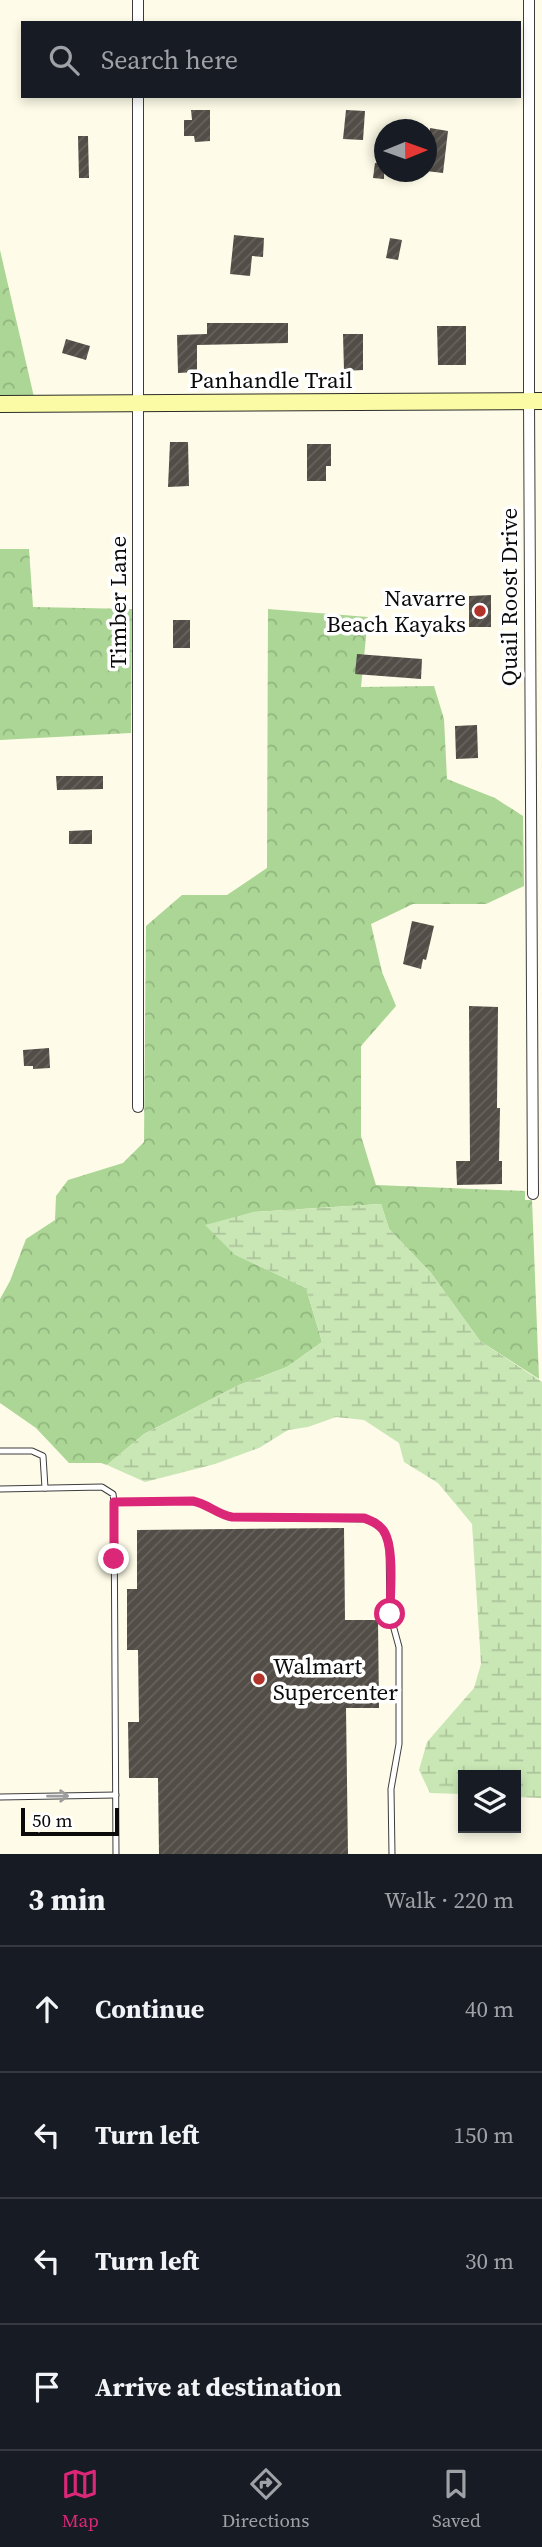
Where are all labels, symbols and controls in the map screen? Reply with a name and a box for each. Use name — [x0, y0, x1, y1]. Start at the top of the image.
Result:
search box — [21, 21, 521, 98]
icon: search — [45, 41, 83, 79]
text: Search here — [101, 42, 238, 78]
north arrow — [374, 119, 437, 182]
street label: Panhandle Trail — [189, 364, 353, 396]
street label: Quail Roost Drive — [493, 508, 525, 686]
street label: Timber Lane — [102, 536, 134, 668]
place label: Navarre Beach Kayaks — [326, 582, 466, 640]
marker: Navarre Beach Kayaks — [472, 603, 488, 619]
route end — [98, 1543, 129, 1574]
route start — [374, 1598, 405, 1629]
place label: Walmart Supercenter — [273, 1650, 398, 1708]
marker: Walmart Supercenter — [251, 1671, 267, 1687]
map controls — [458, 1770, 521, 1833]
button: layers — [458, 1770, 521, 1833]
one-way arrow — [46, 1789, 69, 1803]
scale bar — [21, 1805, 119, 1837]
text: 50 m — [32, 1807, 73, 1833]
text: 3 min — [28, 1879, 106, 1920]
text: Walk · 220 m — [384, 1884, 514, 1916]
icon: ahead — [28, 1990, 66, 2028]
text: Continue — [95, 1991, 204, 2027]
text: 40 m — [465, 1993, 514, 2025]
icon: left — [28, 2116, 66, 2154]
text: Turn left — [95, 2117, 199, 2153]
text: 150 m — [453, 2119, 514, 2151]
icon: left — [28, 2242, 66, 2280]
text: Turn left — [95, 2243, 199, 2279]
text: 30 m — [465, 2245, 514, 2277]
icon: arrive — [28, 2368, 66, 2406]
text: Arrive at destination — [95, 2369, 342, 2405]
tab: Map — [61, 2465, 99, 2533]
tab: Directions — [222, 2465, 310, 2533]
tab: Saved — [432, 2465, 481, 2533]

